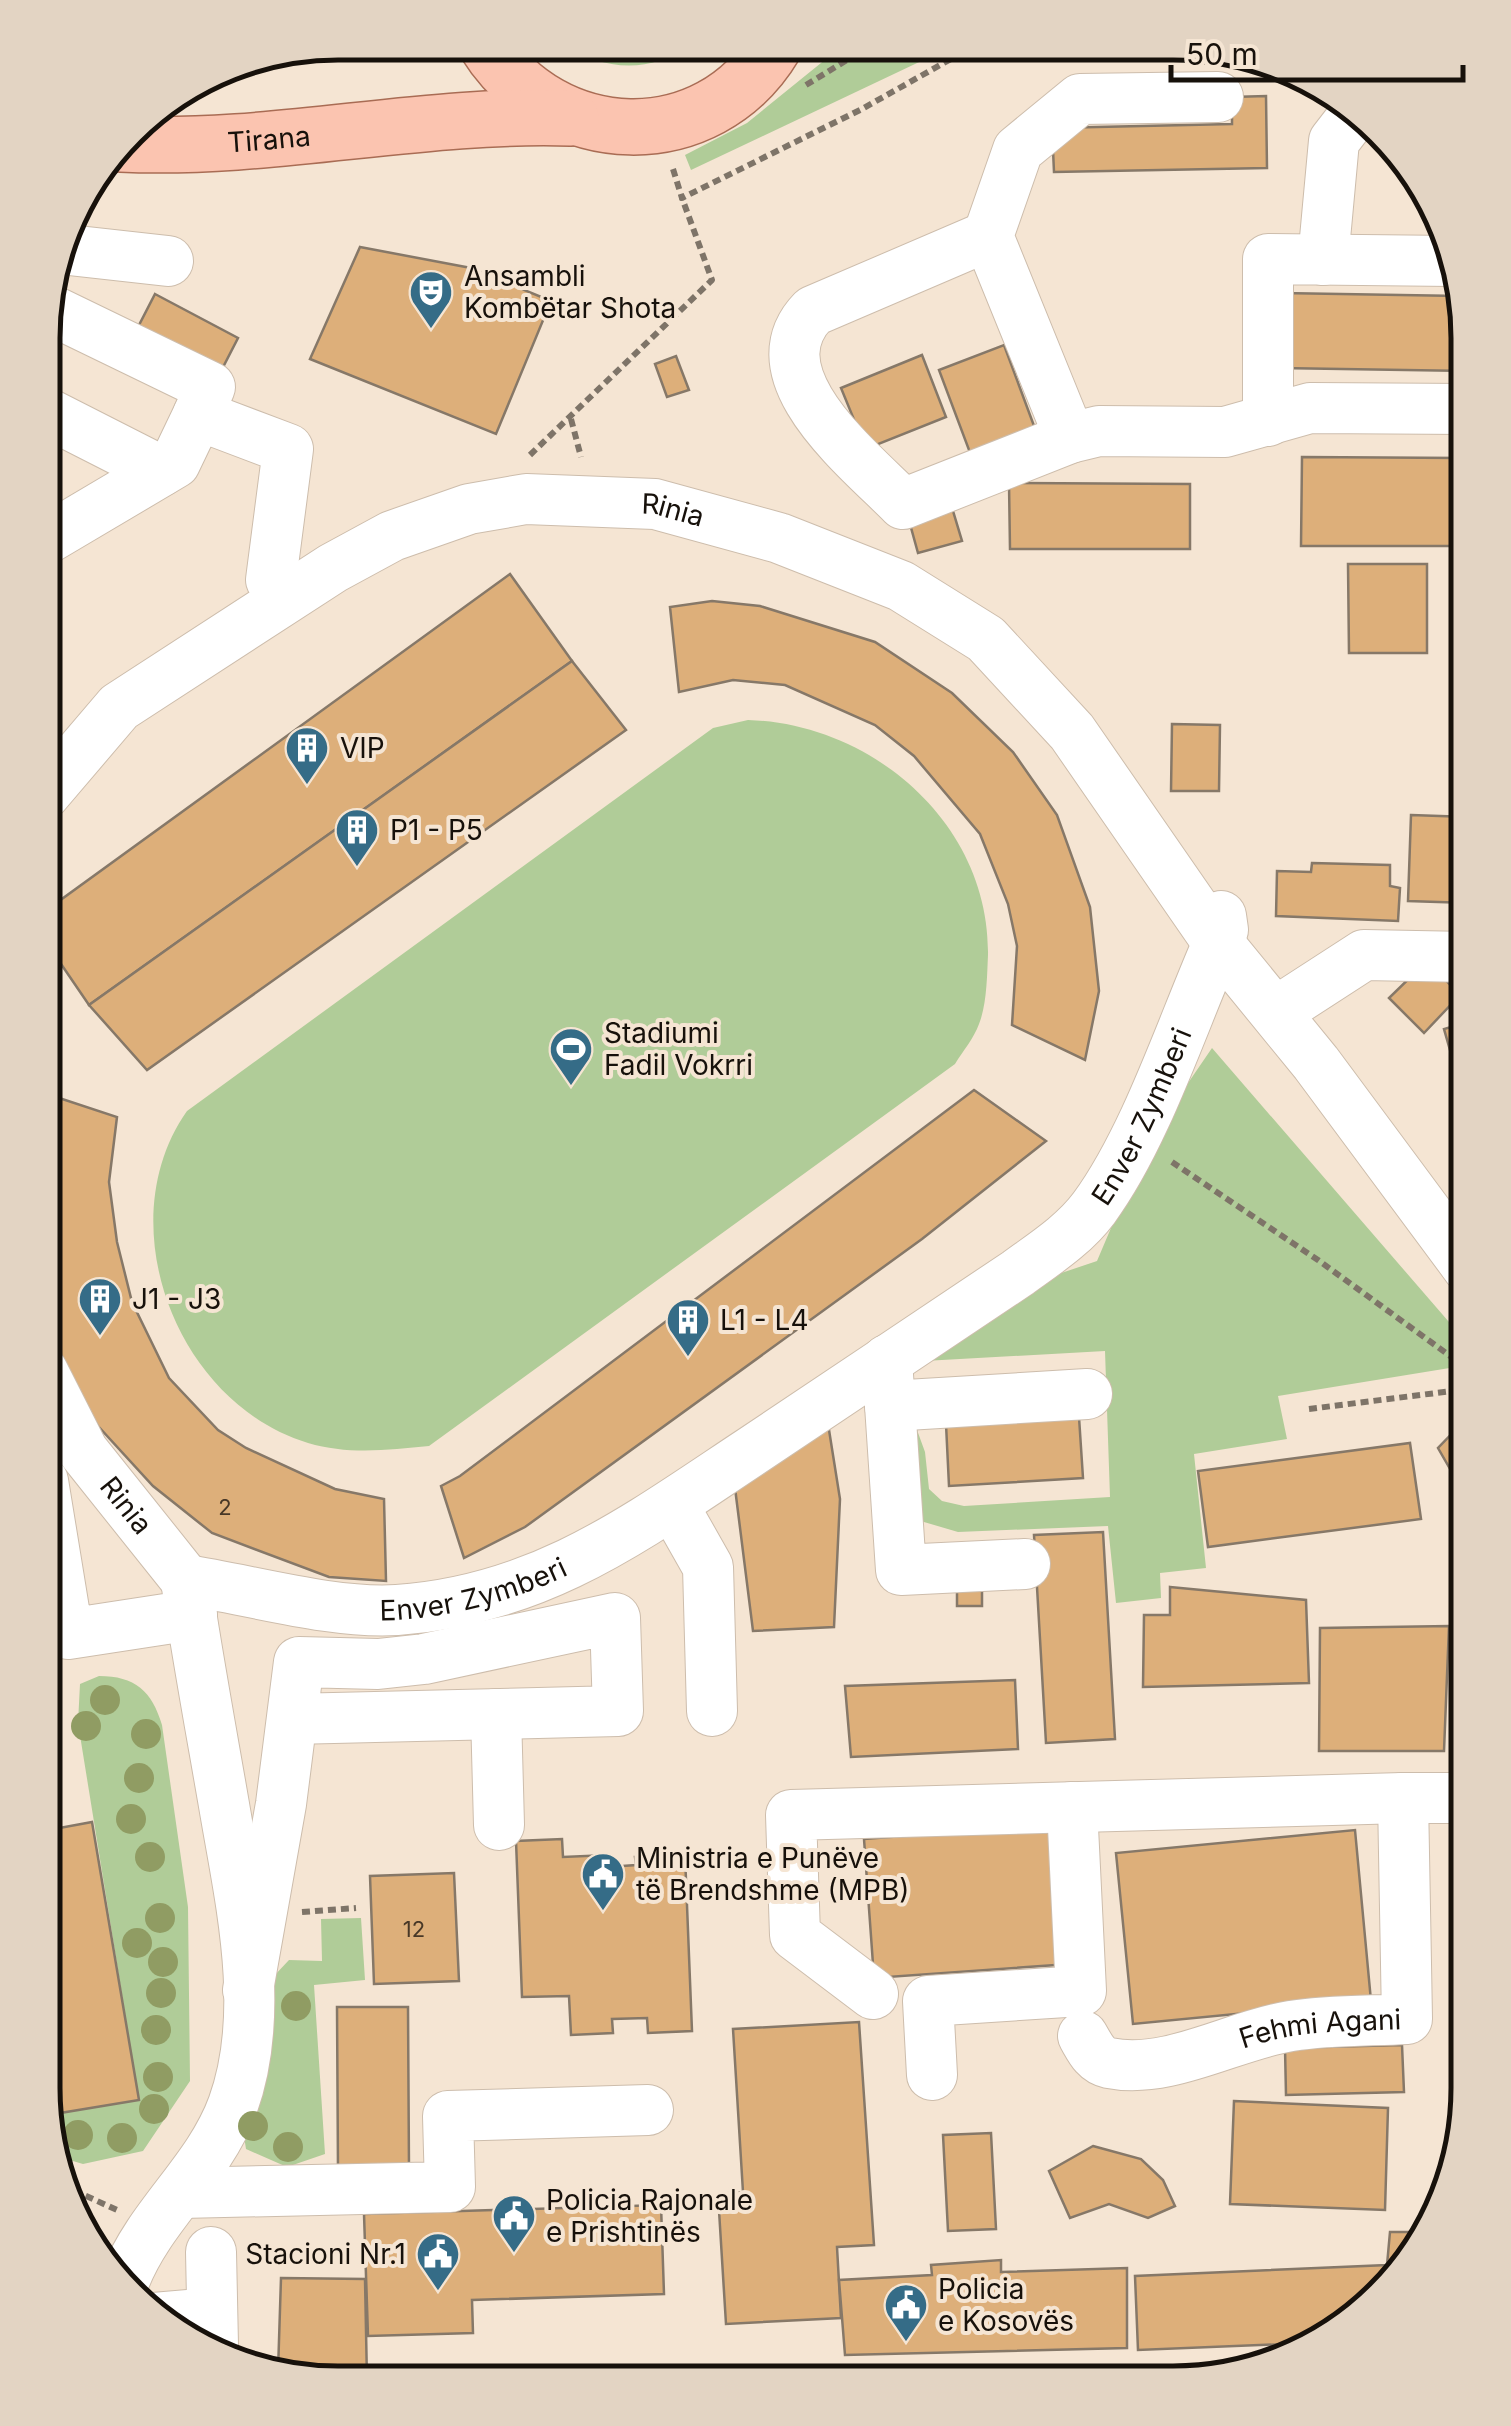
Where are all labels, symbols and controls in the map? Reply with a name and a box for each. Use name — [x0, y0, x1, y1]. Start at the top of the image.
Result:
scale bar — [1171, 20, 1464, 82]
text: 50 m — [1186, 36, 1258, 72]
street label: Tirana — [226, 119, 312, 160]
place label: Ansambli Kombëtar Shota — [464, 259, 676, 325]
theatre icon: Ansambli Kombëtar Shota — [408, 269, 454, 330]
street label: Rinia — [641, 486, 708, 534]
building icon: VIP — [284, 725, 330, 786]
place label: VIP — [340, 731, 385, 765]
building icon: P1 - P5 — [334, 807, 380, 868]
place label: P1 - P5 — [390, 813, 483, 847]
place label: Stadiumi Fadil Vokrri — [604, 1016, 753, 1082]
street label: Enver Zymberi — [1084, 1023, 1198, 1211]
sports icon: Stadiumi Fadil Vokrri — [548, 1026, 594, 1087]
building icon: J1 - J3 — [77, 1276, 123, 1337]
place label: J1 - J3 — [132, 1282, 221, 1316]
building icon: L1 - L4 — [665, 1297, 711, 1358]
place label: L1 - L4 — [720, 1303, 809, 1337]
street label: Rinia — [93, 1470, 160, 1541]
house number: 2 — [218, 1494, 232, 1520]
street label: Enver Zymberi — [379, 1550, 572, 1628]
place label: Ministria e Punëve të Brendshme (MPB) — [636, 1841, 909, 1907]
public building icon: Ministria e Punëve të Brendshme (MPB) — [580, 1851, 626, 1912]
house number: 12 — [403, 1916, 425, 1942]
street label: Fehmi Agani — [1235, 2002, 1402, 2056]
place label: Policia Rajonale e Prishtinës — [546, 2183, 753, 2249]
public building icon: Policia Rajonale e Prishtinës — [491, 2193, 537, 2254]
public building icon: Stacioni Nr.1 — [415, 2231, 461, 2292]
place label: Stacioni Nr.1 — [245, 2237, 406, 2271]
place label: Policia e Kosovës — [938, 2272, 1074, 2338]
public building icon: Policia e Kosovës — [883, 2282, 929, 2343]

